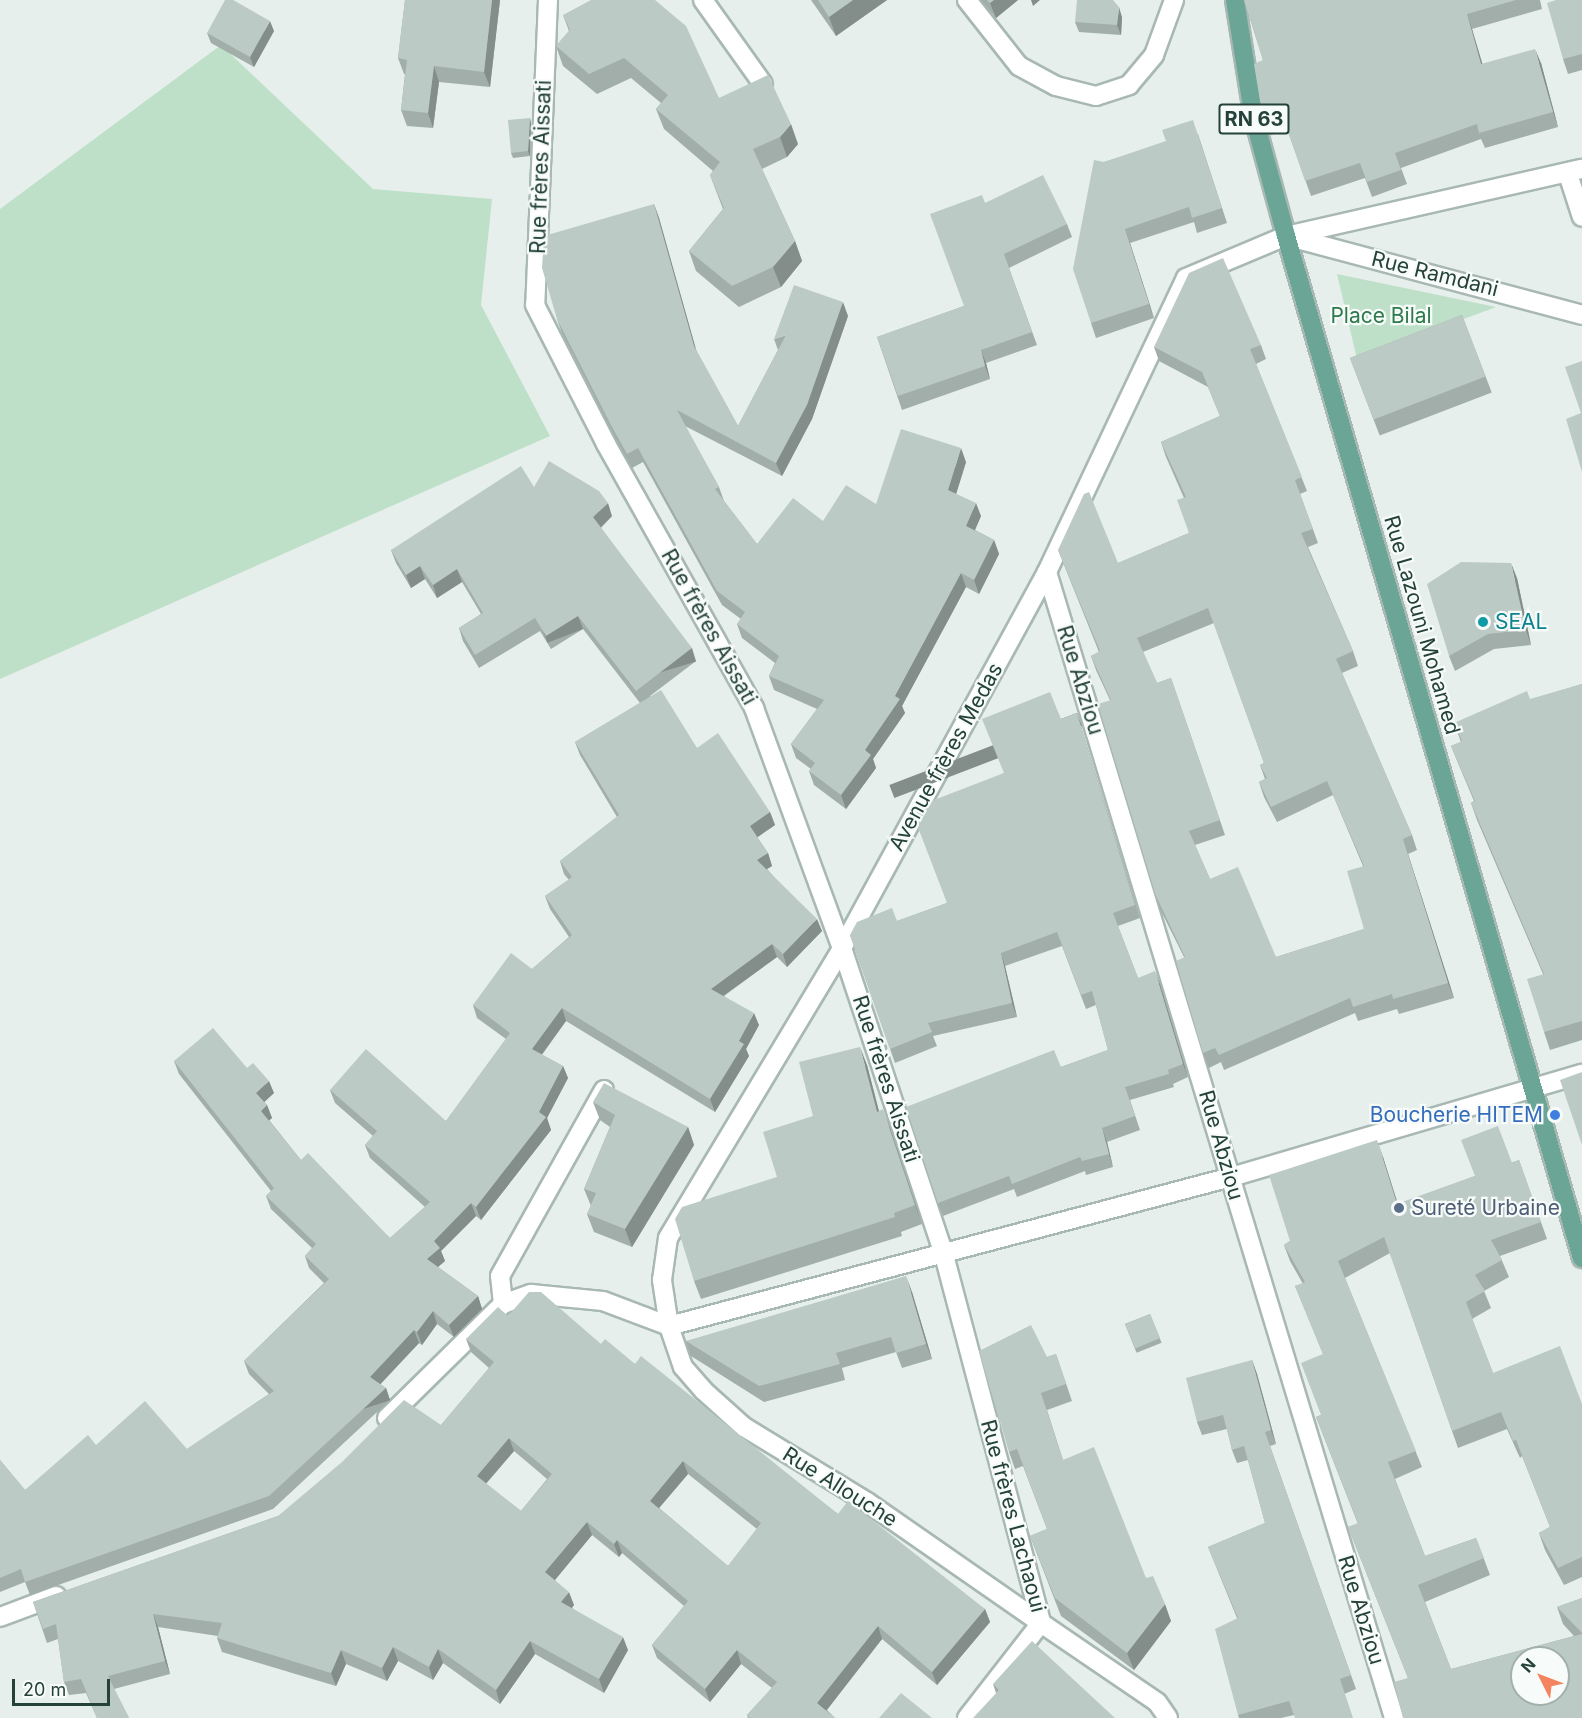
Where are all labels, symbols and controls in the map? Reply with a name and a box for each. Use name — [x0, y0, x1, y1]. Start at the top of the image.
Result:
street label: Rue frères Aissati — [525, 80, 557, 254]
road number: RN 63 — [1218, 102, 1290, 136]
street label: Rue Ramdani — [1369, 246, 1501, 302]
park label: Place Bilal — [1330, 303, 1432, 329]
street label: Rue Lazouni Mohamed — [1379, 513, 1465, 737]
street label: Rue frères Aissati — [656, 545, 762, 709]
place label: SEAL — [1495, 609, 1547, 635]
marker: SEAL — [1476, 615, 1490, 629]
street label: Rue Abziou — [1051, 622, 1109, 738]
street label: Avenue frères Medas — [884, 659, 1008, 855]
street label: Rue frères Aissati — [847, 992, 925, 1166]
street label: Rue Abziou — [1193, 1087, 1249, 1203]
place label: Boucherie HITEM — [1370, 1102, 1543, 1128]
marker: Boucherie HITEM — [1548, 1108, 1562, 1122]
place label: Sureté Urbaine — [1411, 1195, 1560, 1221]
marker: Sureté Urbaine — [1392, 1201, 1406, 1215]
street label: Rue frères Lachaoui — [975, 1417, 1051, 1615]
street label: Rue Allouche — [778, 1442, 902, 1532]
street label: Rue Abziou — [1332, 1552, 1390, 1668]
north arrow — [1510, 1646, 1570, 1706]
text: N — [1517, 1654, 1540, 1677]
scale bar — [15, 1667, 112, 1705]
text: 20 m — [23, 1679, 66, 1700]

